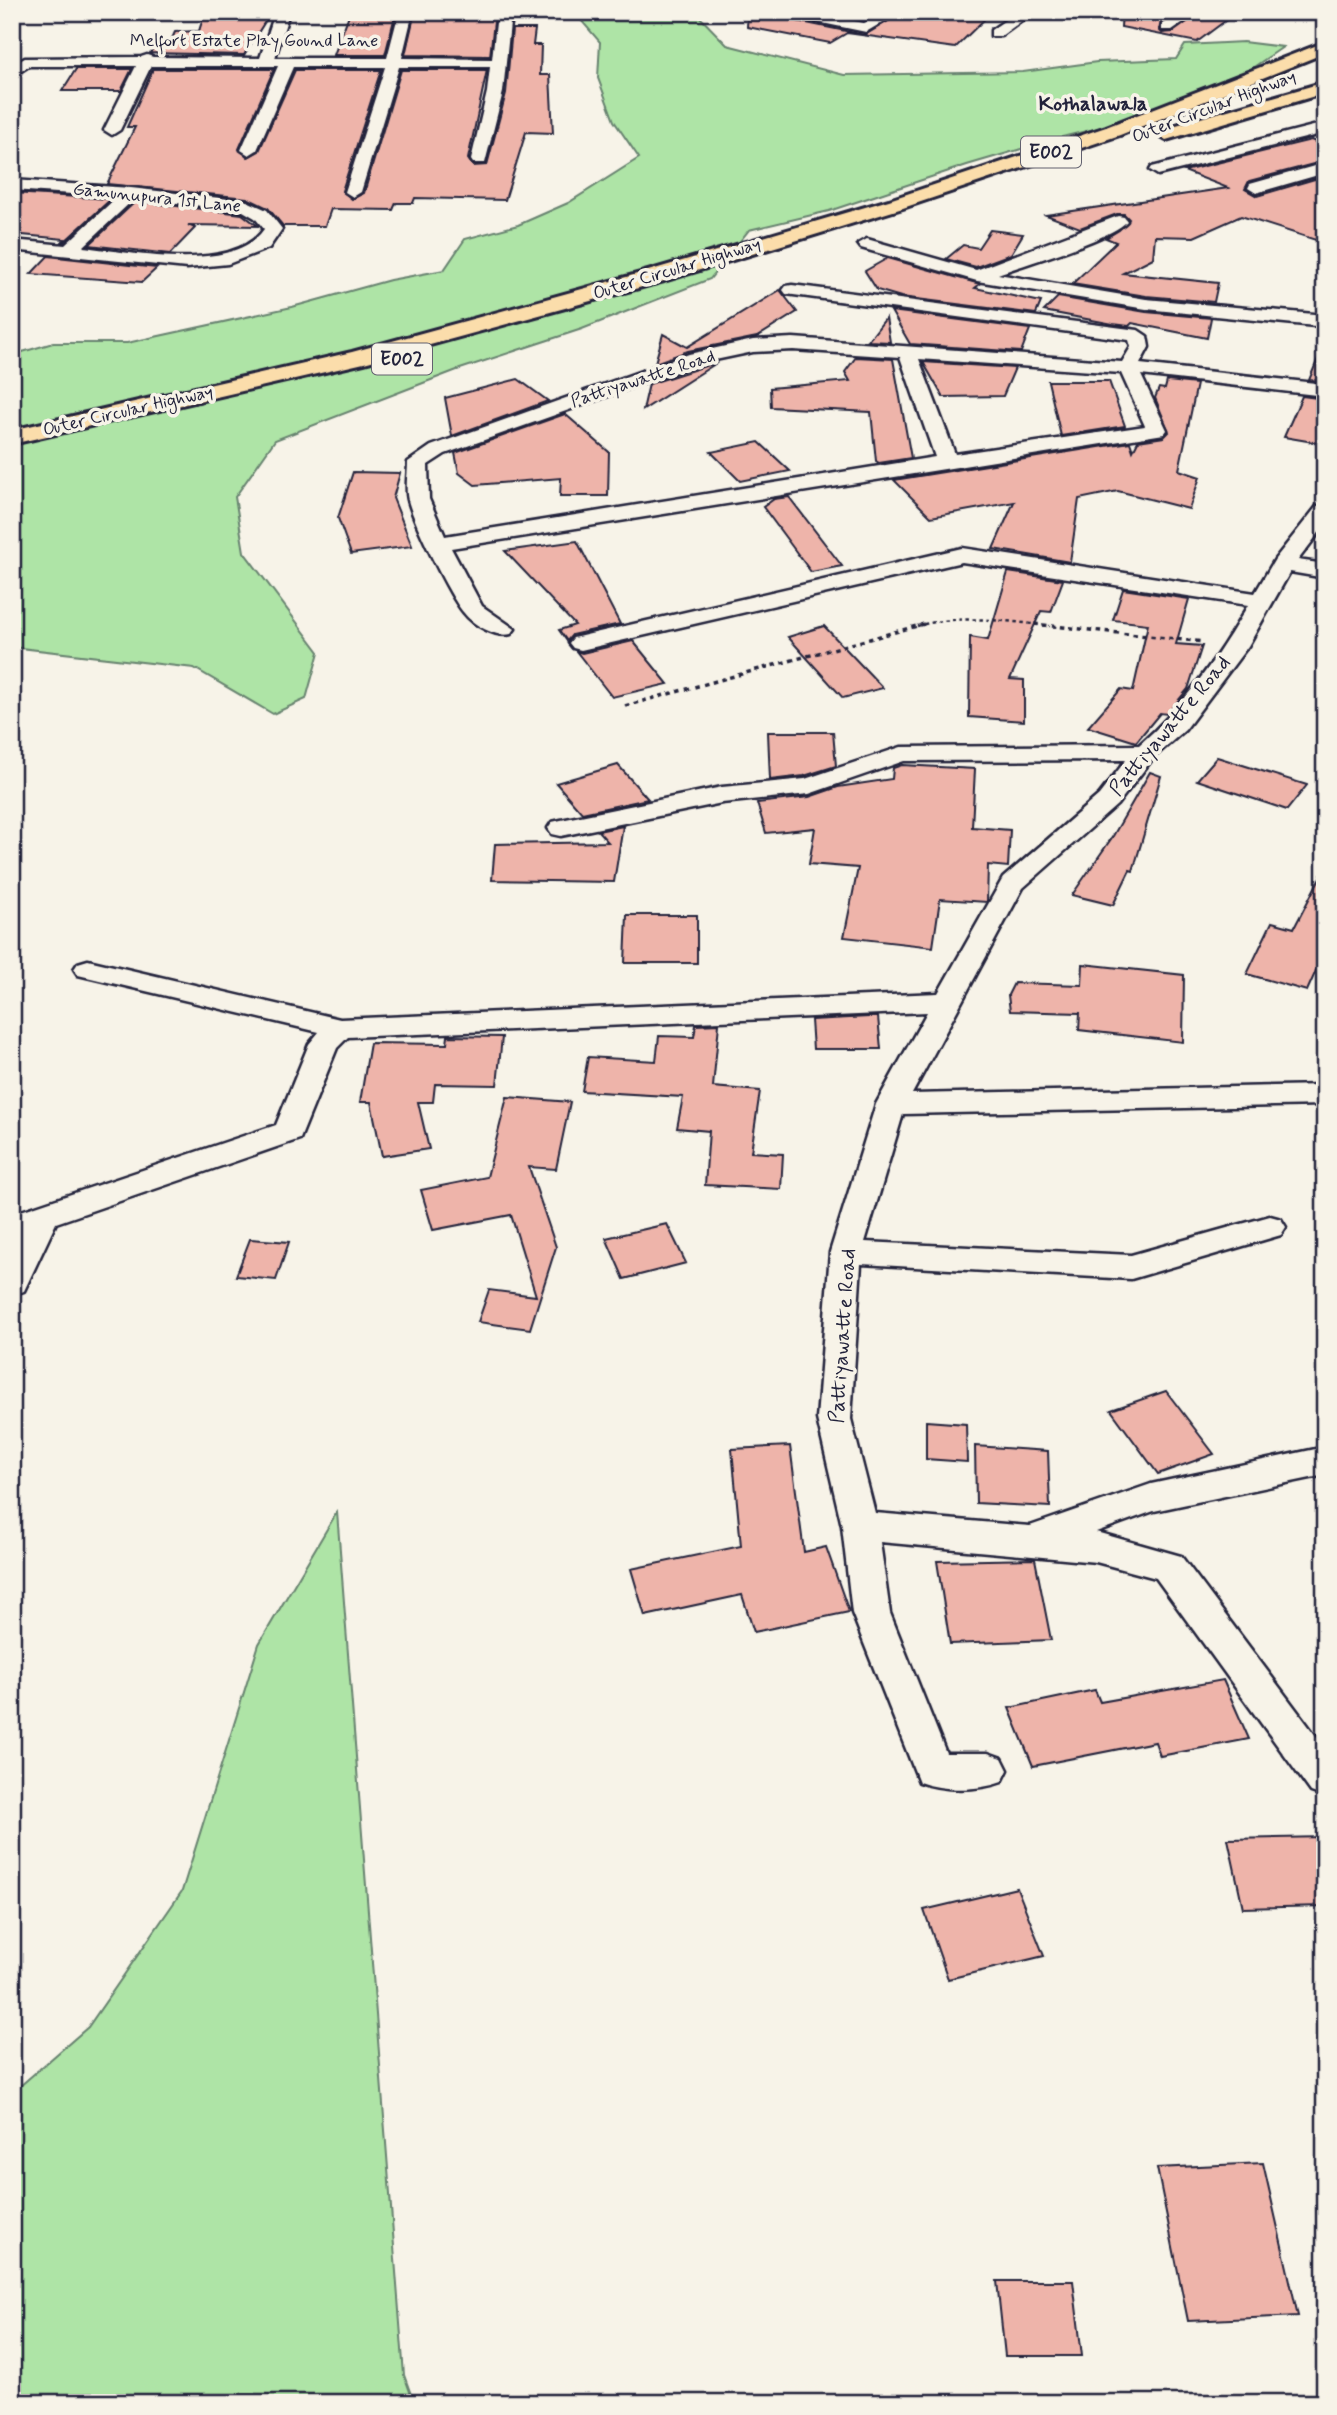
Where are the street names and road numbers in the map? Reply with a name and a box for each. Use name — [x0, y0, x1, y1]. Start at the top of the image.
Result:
street label: Melfort Estate Play Gound Lane — [130, 29, 378, 55]
street label: Outer Circular Highway — [1129, 65, 1300, 150]
road number: E002 — [1021, 136, 1081, 168]
street label: Gamunupura 1st Lane — [72, 177, 242, 219]
street label: Outer Circular Highway — [590, 232, 764, 307]
road number: E002 — [372, 344, 432, 374]
street label: Pattiyawatte Road — [568, 344, 718, 414]
street label: Outer Circular Highway — [41, 380, 216, 443]
street label: Pattiyawatte Road — [1103, 650, 1237, 802]
street label: Pattiyawatte Road — [823, 1248, 863, 1424]

